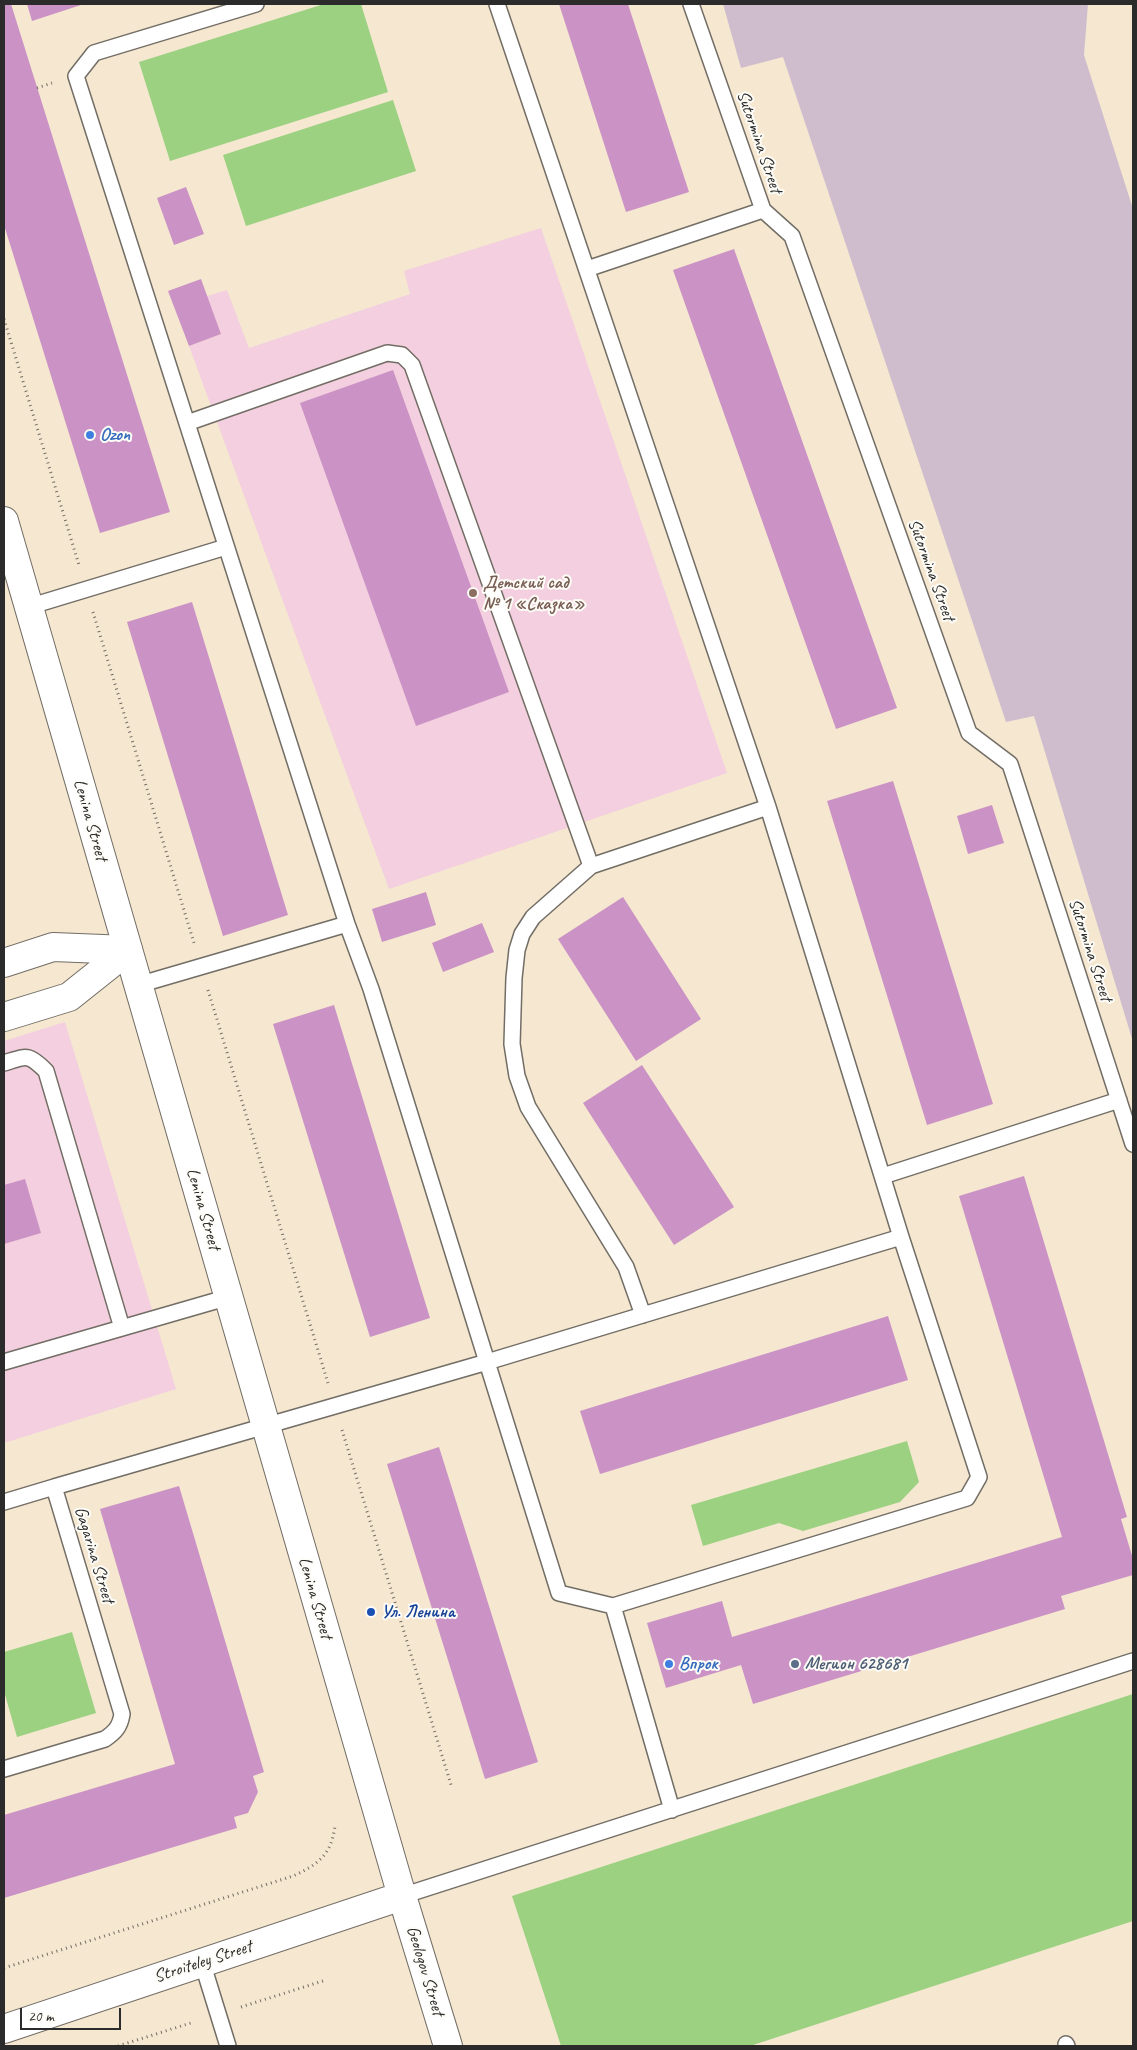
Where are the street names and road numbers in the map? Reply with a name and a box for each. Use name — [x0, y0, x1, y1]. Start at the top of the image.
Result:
street label: Sutormina Street — [731, 88, 787, 196]
street label: Sutormina Street — [903, 516, 959, 624]
street label: Lenina Street — [68, 777, 112, 863]
street label: Sutormina Street — [1063, 896, 1117, 1004]
street label: Lenina Street — [181, 1166, 225, 1252]
street label: Gagarina Street — [69, 1504, 119, 1606]
street label: Lenina Street — [293, 1555, 337, 1641]
street label: Geologov Street — [401, 1924, 449, 2018]
street label: Stroiteley Street — [151, 1936, 255, 1988]

